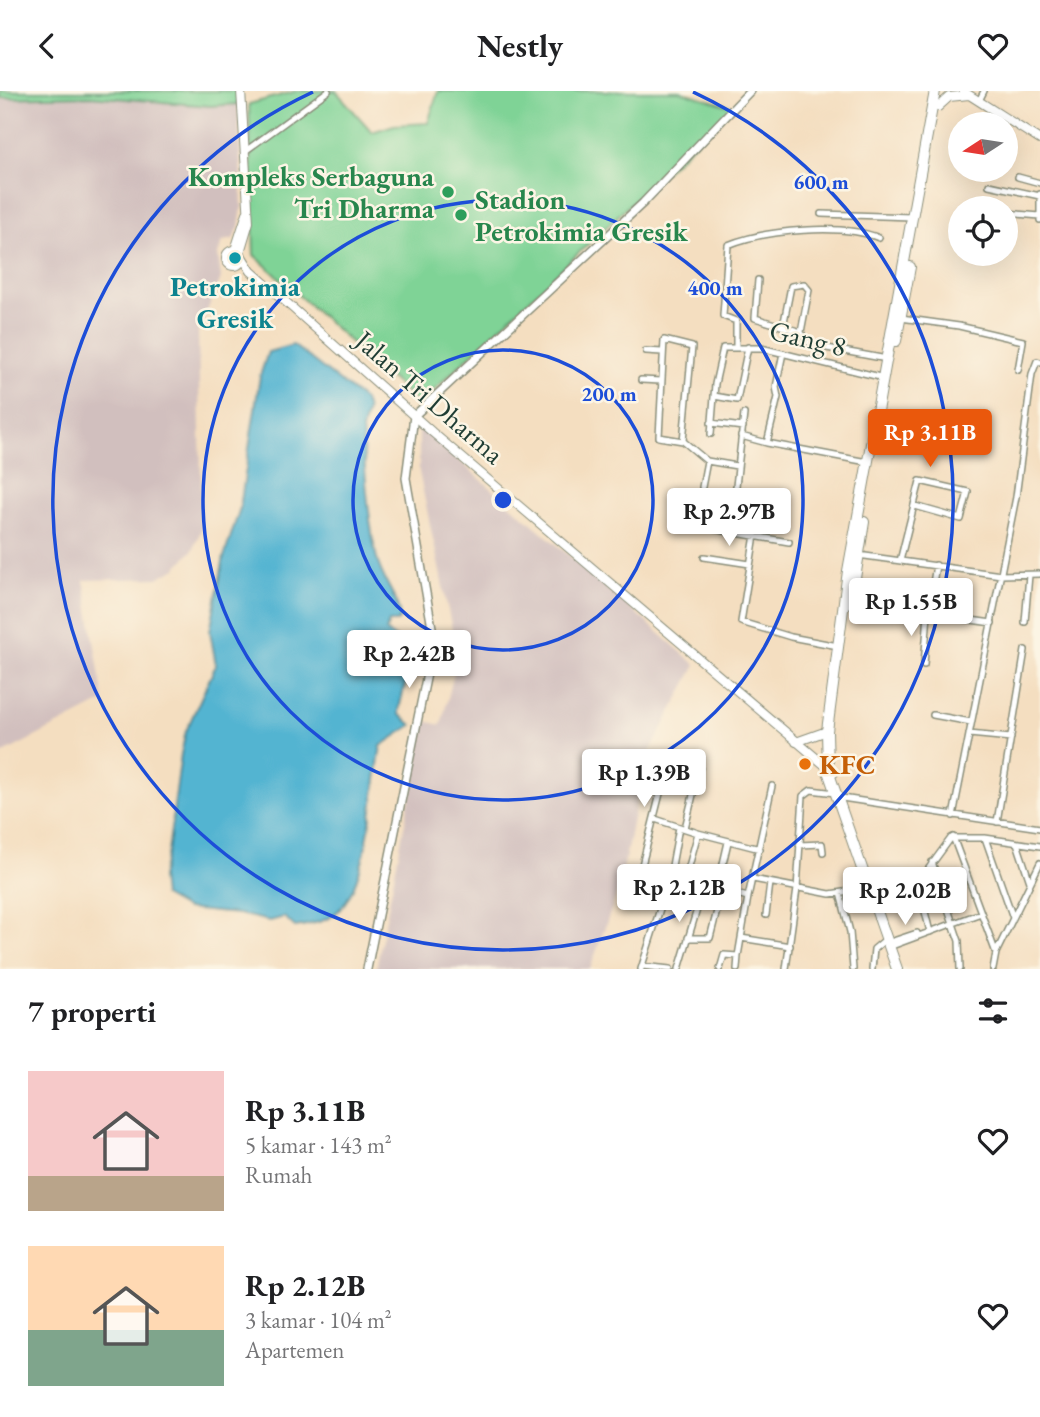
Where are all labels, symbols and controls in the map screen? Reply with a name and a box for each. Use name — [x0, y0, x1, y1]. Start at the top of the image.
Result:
text: Nestly — [477, 25, 563, 67]
icon: back — [28, 27, 66, 65]
icon: heart — [974, 27, 1012, 65]
north arrow — [948, 112, 1018, 182]
map controls — [948, 112, 1018, 266]
place label: Kompleks Serbaguna Tri Dharma — [188, 158, 435, 226]
text: 600 m — [793, 168, 849, 195]
place label: Stadion Petrokimia Gresik — [475, 181, 689, 249]
marker: Kompleks Serbaguna Tri Dharma — [440, 184, 456, 200]
button: locate — [948, 196, 1018, 266]
marker: Stadion Petrokimia Gresik — [453, 207, 469, 223]
marker: Petrokimia Gresik — [227, 250, 243, 266]
place label: Petrokimia Gresik — [170, 268, 301, 336]
text: 400 m — [687, 274, 743, 301]
street label: Gang 8 — [766, 312, 850, 364]
street label: Jalan Tri Dharma — [347, 321, 513, 472]
text: 200 m — [581, 380, 637, 407]
pin: Rp 3.11B — [858, 409, 1002, 469]
text: Rp 3.11B — [884, 417, 976, 447]
centre of rings — [491, 488, 515, 512]
pin: Rp 2.97B — [657, 489, 801, 548]
text: Rp 2.97B — [683, 496, 775, 526]
pin: Rp 1.55B — [839, 579, 983, 638]
text: Rp 1.55B — [865, 586, 957, 616]
pin: Rp 2.42B — [337, 631, 481, 690]
text: Rp 2.42B — [363, 638, 455, 668]
place label: KFC — [819, 746, 876, 782]
pin: Rp 1.39B — [572, 749, 716, 809]
marker: KFC — [797, 756, 813, 772]
text: Rp 1.39B — [598, 757, 690, 787]
pin: Rp 2.12B — [607, 865, 751, 924]
pin: Rp 2.02B — [833, 867, 977, 927]
text: Rp 2.12B — [633, 872, 725, 902]
text: Rp 2.02B — [859, 875, 951, 905]
text: 7 properti — [28, 992, 156, 1031]
icon: filters — [974, 992, 1012, 1030]
text: Rp 3.11B — [245, 1091, 365, 1130]
icon: home — [84, 1099, 168, 1183]
icon: heart — [974, 1122, 1012, 1160]
text: 5 kamar · 143 m² — [245, 1130, 392, 1160]
text: Rumah — [245, 1160, 312, 1190]
text: Rp 2.12B — [245, 1266, 365, 1305]
icon: home — [84, 1274, 168, 1358]
icon: heart — [974, 1297, 1012, 1335]
text: 3 kamar · 104 m² — [245, 1305, 392, 1335]
text: Apartemen — [245, 1335, 344, 1365]

